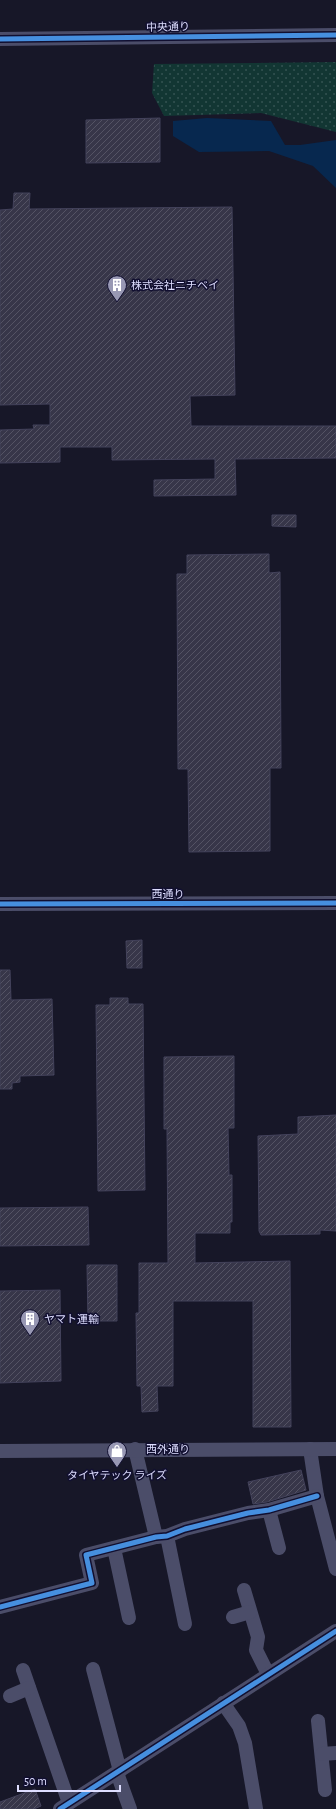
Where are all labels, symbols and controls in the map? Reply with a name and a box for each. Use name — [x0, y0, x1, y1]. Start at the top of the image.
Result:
street label: 中央通り — [146, 20, 190, 33]
building icon: 株式会社ニチベイ — [106, 274, 128, 302]
place label: 株式会社ニチベイ — [131, 280, 219, 291]
street label: 西通り — [152, 888, 185, 900]
building icon: ヤマト運輸 — [19, 1308, 41, 1336]
place label: ヤマト運輸 — [44, 1313, 99, 1325]
shop icon: タイヤテック ライズ — [106, 1440, 128, 1468]
street label: 西外通り — [146, 1443, 190, 1455]
place label: タイヤテック ライズ — [67, 1469, 167, 1481]
scale bar — [18, 1767, 120, 1793]
text: 50 m — [24, 1775, 47, 1787]

